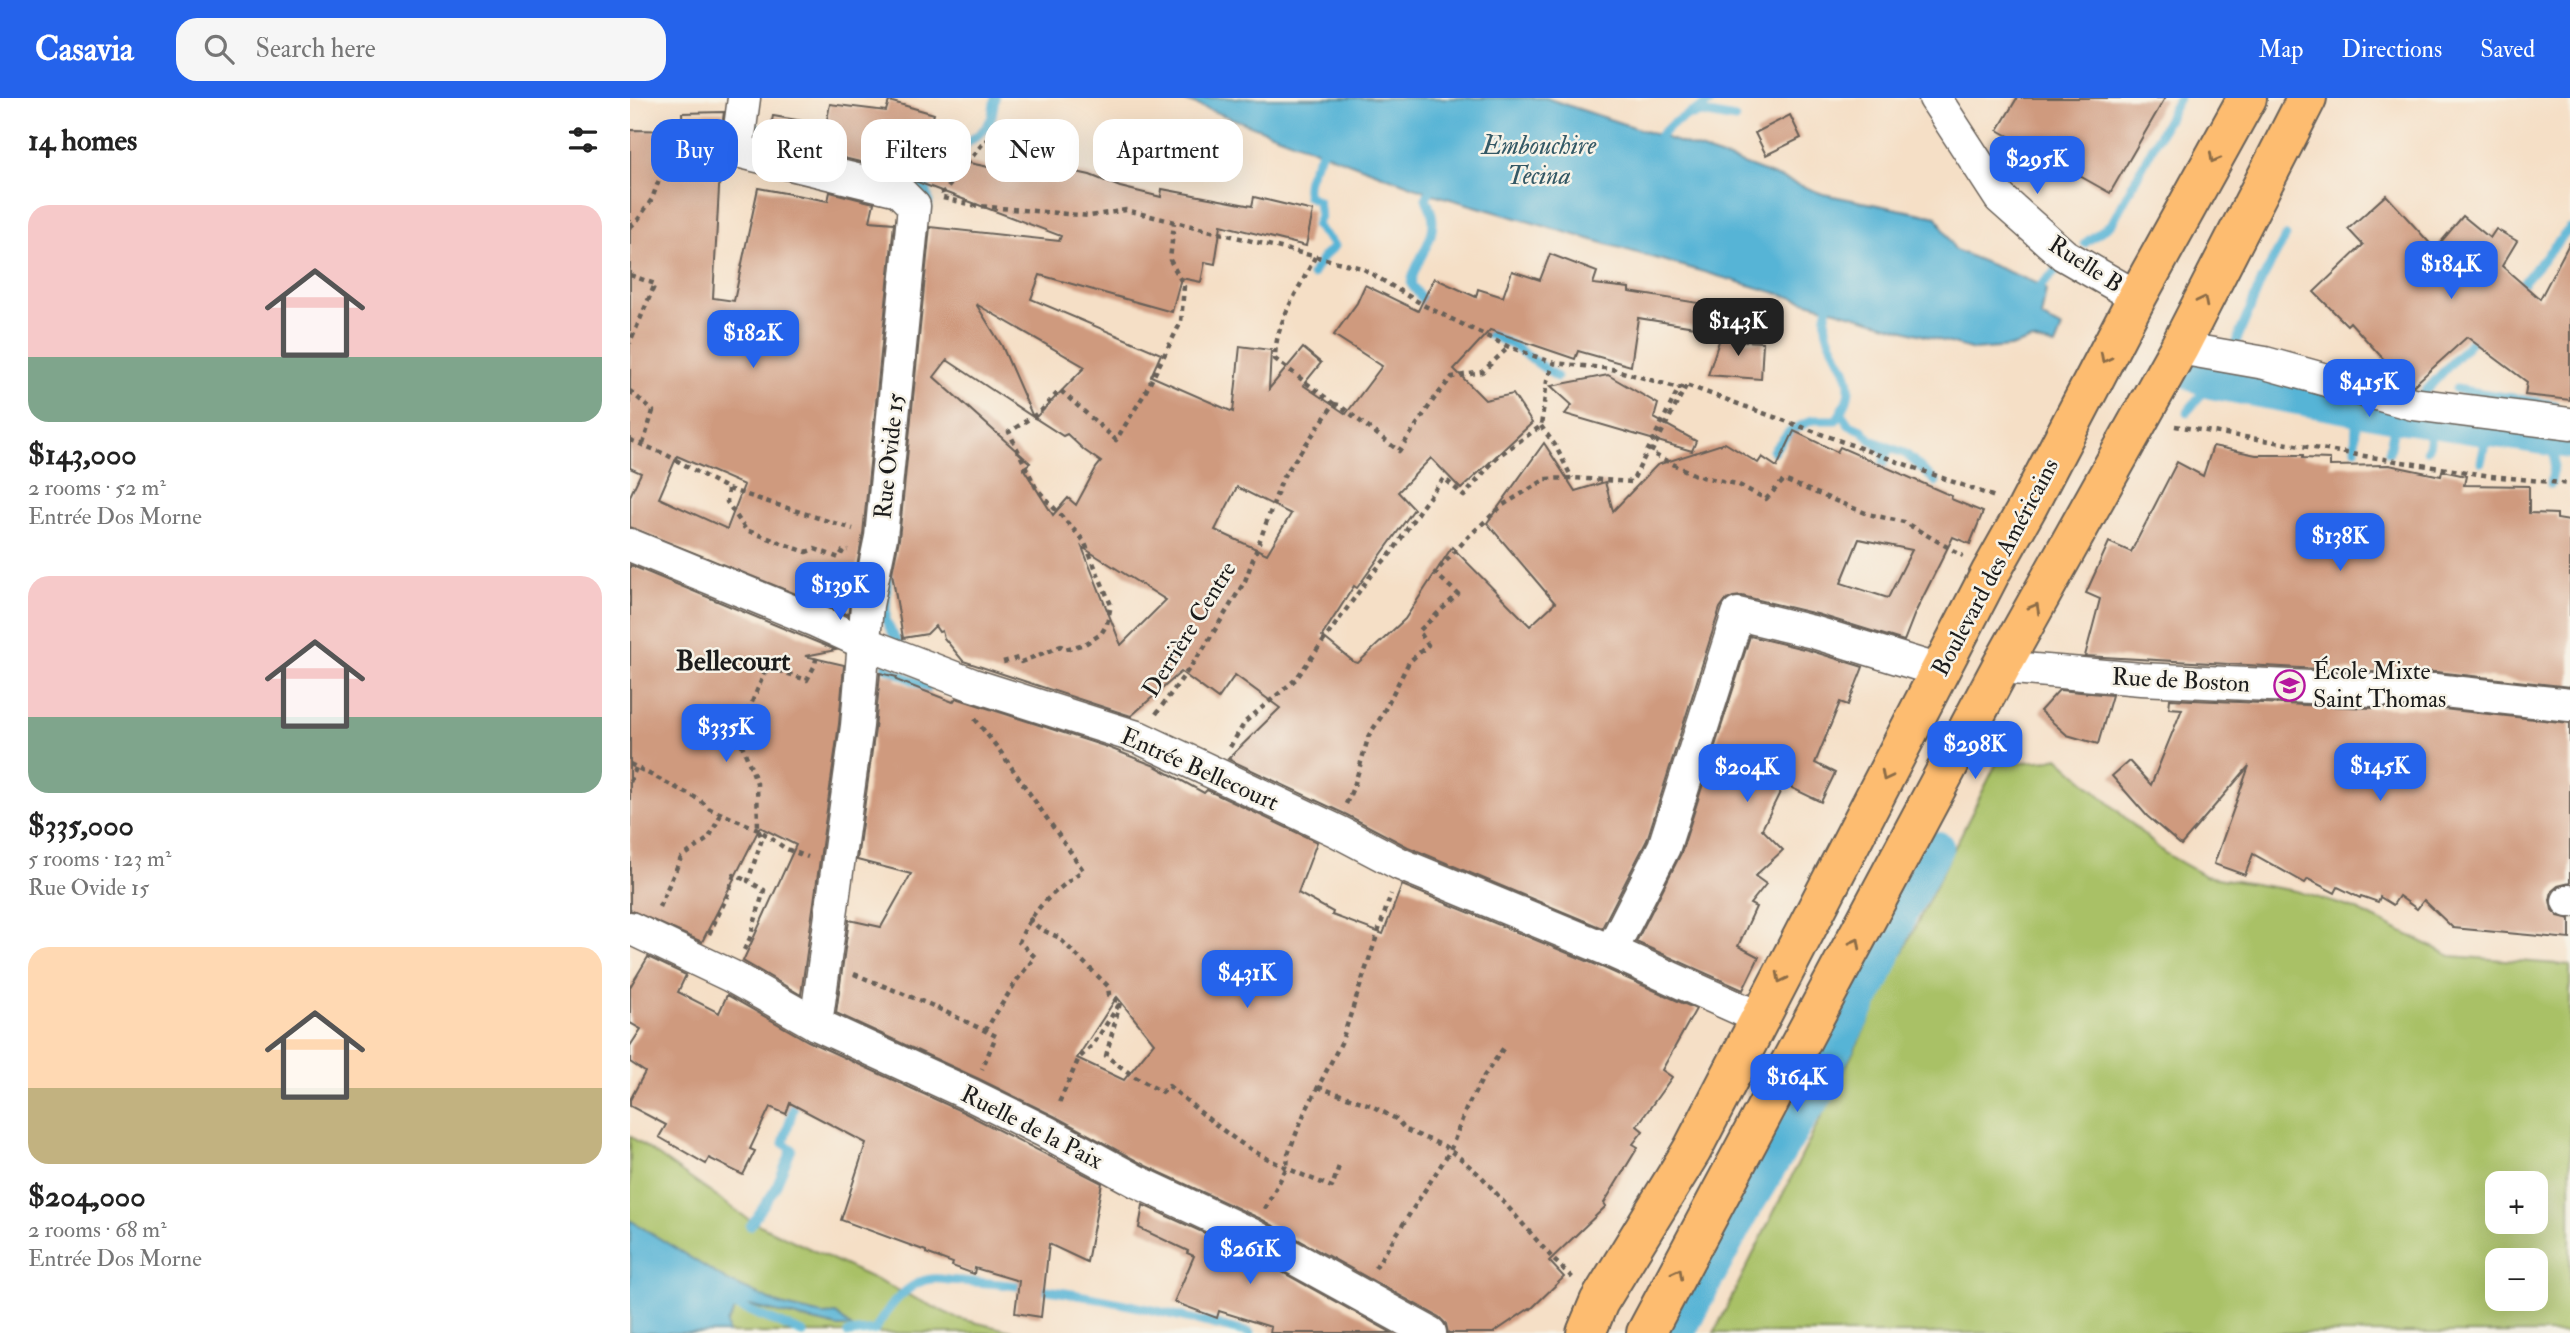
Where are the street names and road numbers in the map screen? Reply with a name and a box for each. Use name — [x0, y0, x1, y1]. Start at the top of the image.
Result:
street label: Ruelle B — [2043, 229, 2129, 300]
street label: Rue Ovide 15 — [867, 391, 912, 521]
street label: Boulevard des Américains — [1925, 453, 2066, 681]
street label: Derrière Centre — [1135, 556, 1243, 703]
street label: Rue de Boston — [2111, 661, 2251, 700]
street label: Entrée Bellecourt — [1116, 721, 1284, 818]
street label: Ruelle de la Paix — [956, 1078, 1108, 1177]

